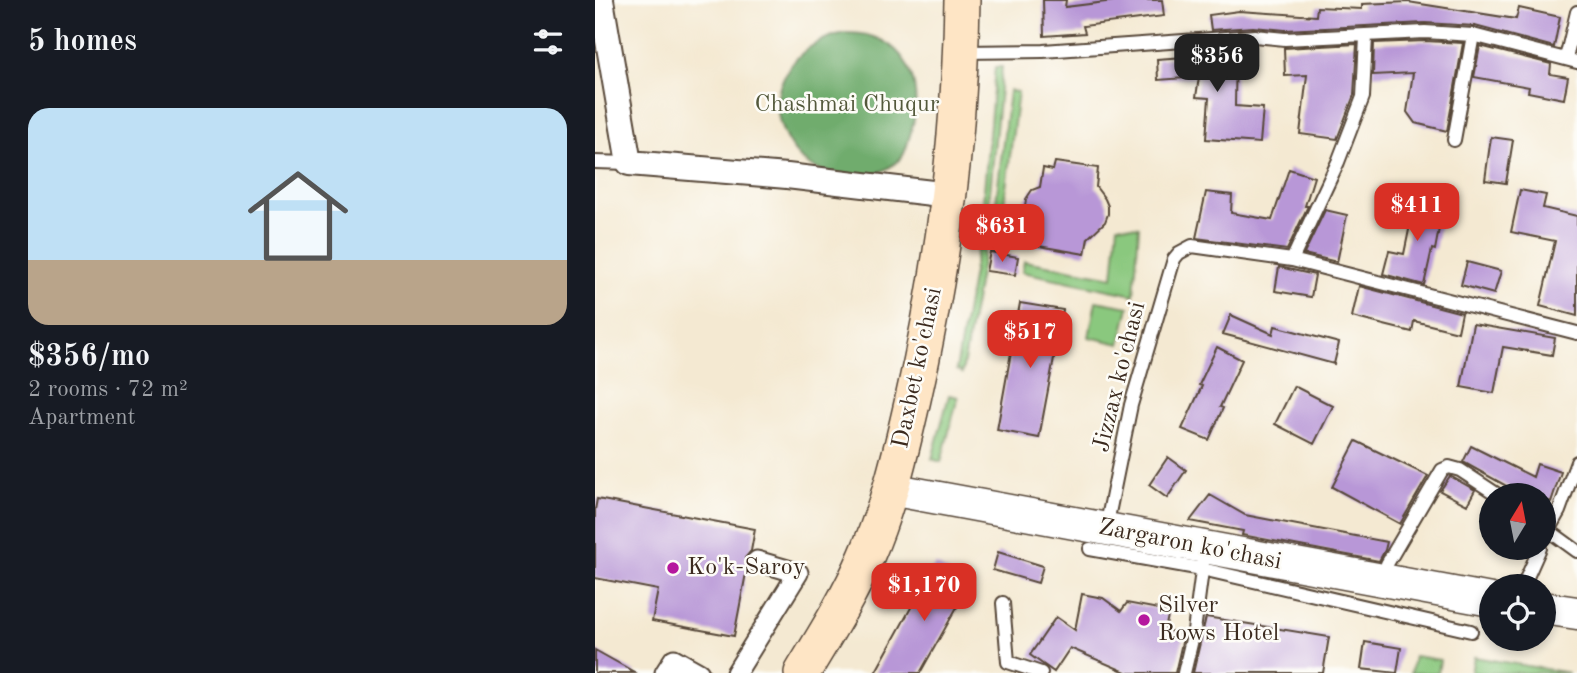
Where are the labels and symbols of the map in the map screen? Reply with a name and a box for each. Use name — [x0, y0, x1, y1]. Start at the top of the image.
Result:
pin: $356 — [1176, 34, 1258, 94]
park label: Chashmai Chuqur — [754, 93, 940, 117]
pin: $411 — [1376, 184, 1458, 243]
pin: $631 — [961, 204, 1043, 264]
street label: Daxbet ko'chasi — [889, 285, 947, 451]
street label: Jizzax ko'chasi — [1090, 299, 1150, 455]
pin: $517 — [989, 310, 1071, 370]
north arrow — [1479, 483, 1556, 560]
street label: Zargaron ko'chasi — [1096, 515, 1284, 575]
place label: Ko'k-Saroy — [687, 556, 806, 580]
marker: Ko'k-Saroy — [665, 560, 681, 576]
pin: $1,170 — [867, 564, 981, 623]
place label: Silver Rows Hotel — [1158, 594, 1279, 646]
marker: Silver Rows Hotel — [1136, 612, 1152, 628]

